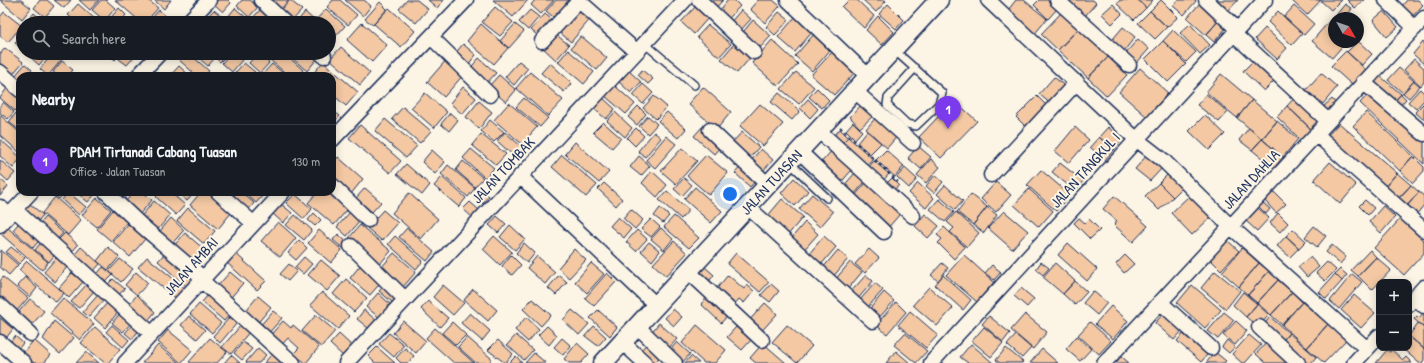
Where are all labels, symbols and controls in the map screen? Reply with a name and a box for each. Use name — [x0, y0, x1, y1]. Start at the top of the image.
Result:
north arrow — [1328, 12, 1364, 48]
search box — [16, 16, 336, 60]
icon: search — [30, 27, 52, 49]
text: Search here — [62, 28, 126, 49]
text: Nearby — [32, 87, 75, 110]
pin: 1 — [935, 96, 961, 129]
street label: JALAN TANGKUL I — [1045, 128, 1125, 212]
street label: JALAN TOMBAK — [467, 132, 540, 208]
text: PDAM Tirtanadi Cabang Tuasan — [70, 141, 237, 162]
street label: JALAN TUASAN — [735, 144, 806, 219]
street label: JALAN DAHLIA — [1218, 144, 1285, 214]
text: 1 — [43, 152, 47, 170]
text: 130 m — [292, 152, 320, 170]
text: Office · Jalan Tuasan — [70, 162, 165, 180]
your location — [720, 184, 740, 204]
street label: JALAN AMBAI — [159, 232, 223, 300]
map controls — [1376, 279, 1412, 351]
button: + — [1376, 279, 1412, 315]
button: − — [1376, 315, 1412, 351]

